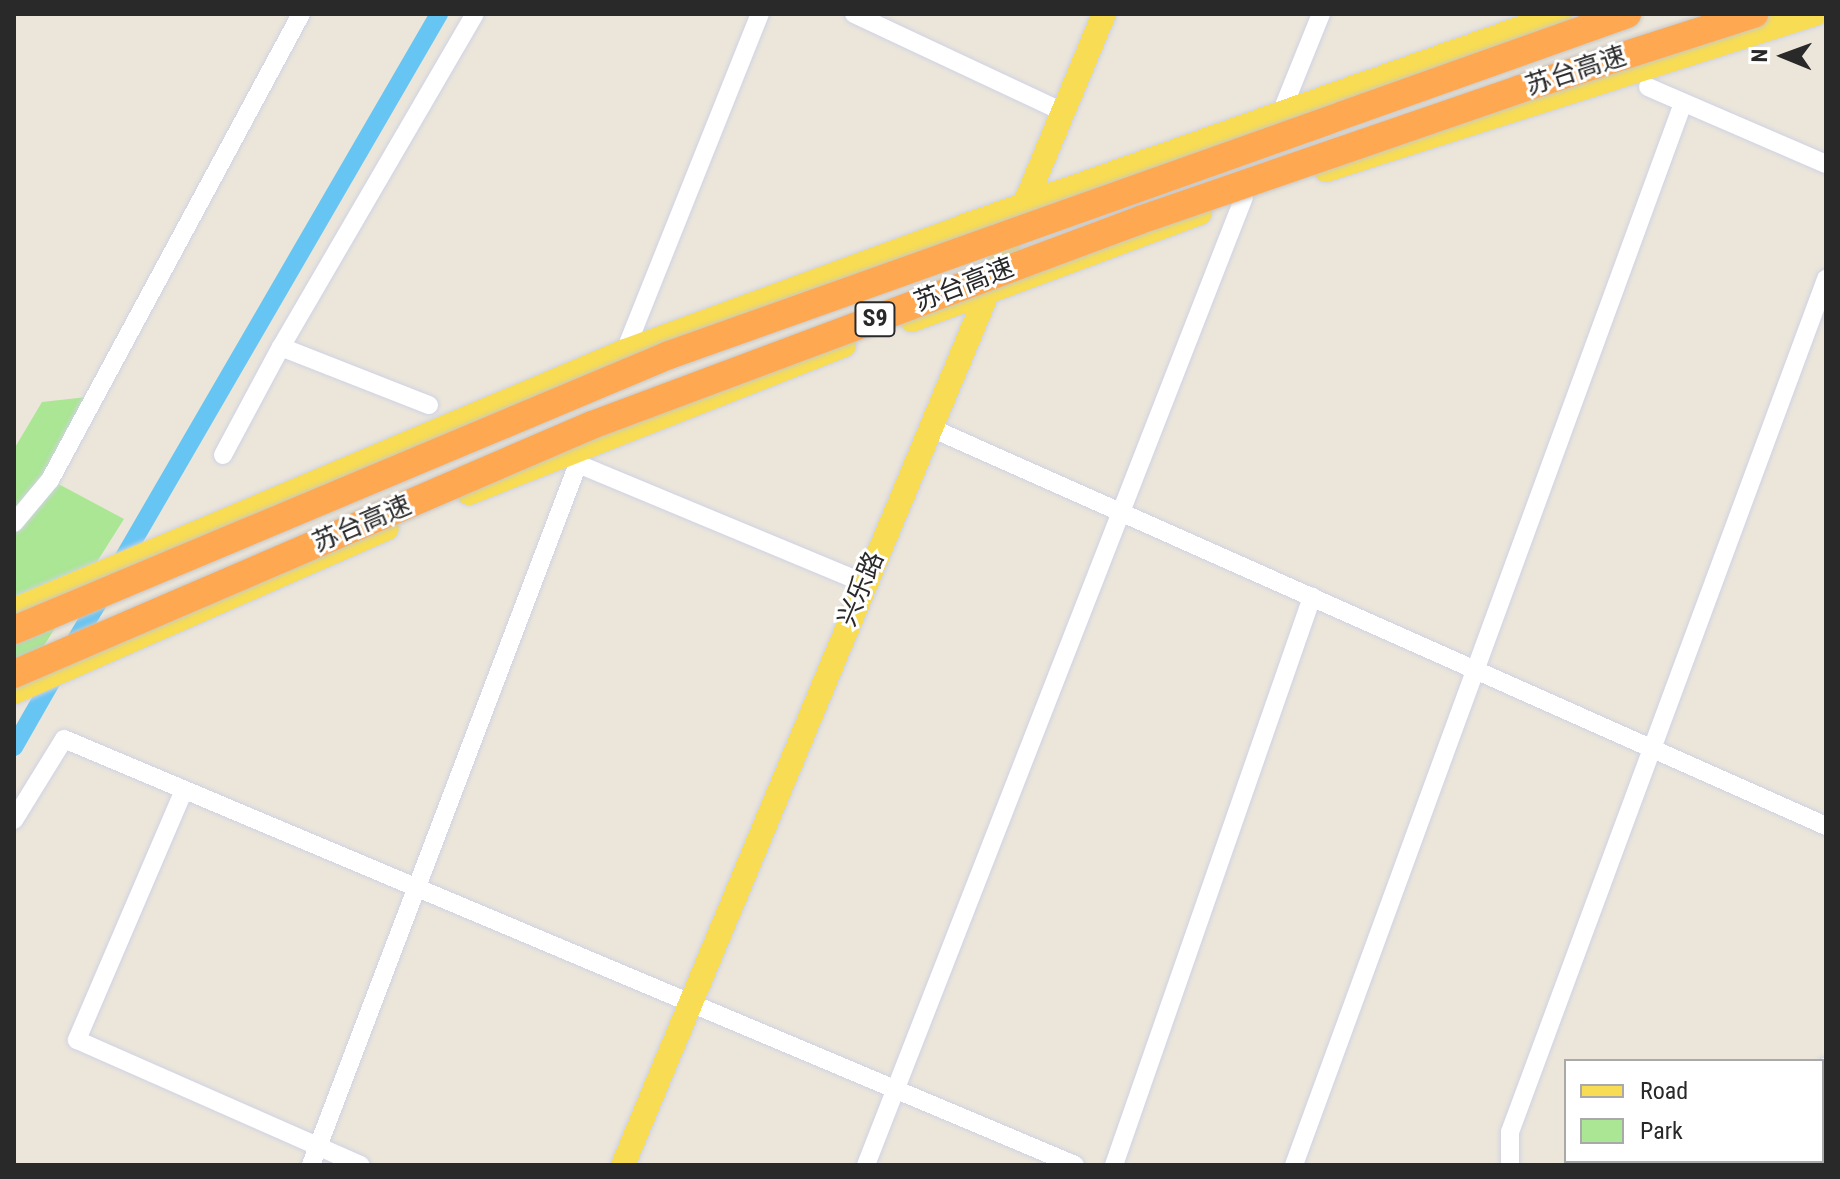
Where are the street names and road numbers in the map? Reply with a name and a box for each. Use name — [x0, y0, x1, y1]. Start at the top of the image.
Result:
street label: 苏台高速 — [1522, 40, 1630, 102]
street label: 苏台高速 — [910, 252, 1018, 318]
road number: S9 — [853, 299, 897, 339]
street label: 苏台高速 — [308, 489, 416, 559]
street label: 兴乐路 — [831, 547, 891, 631]

